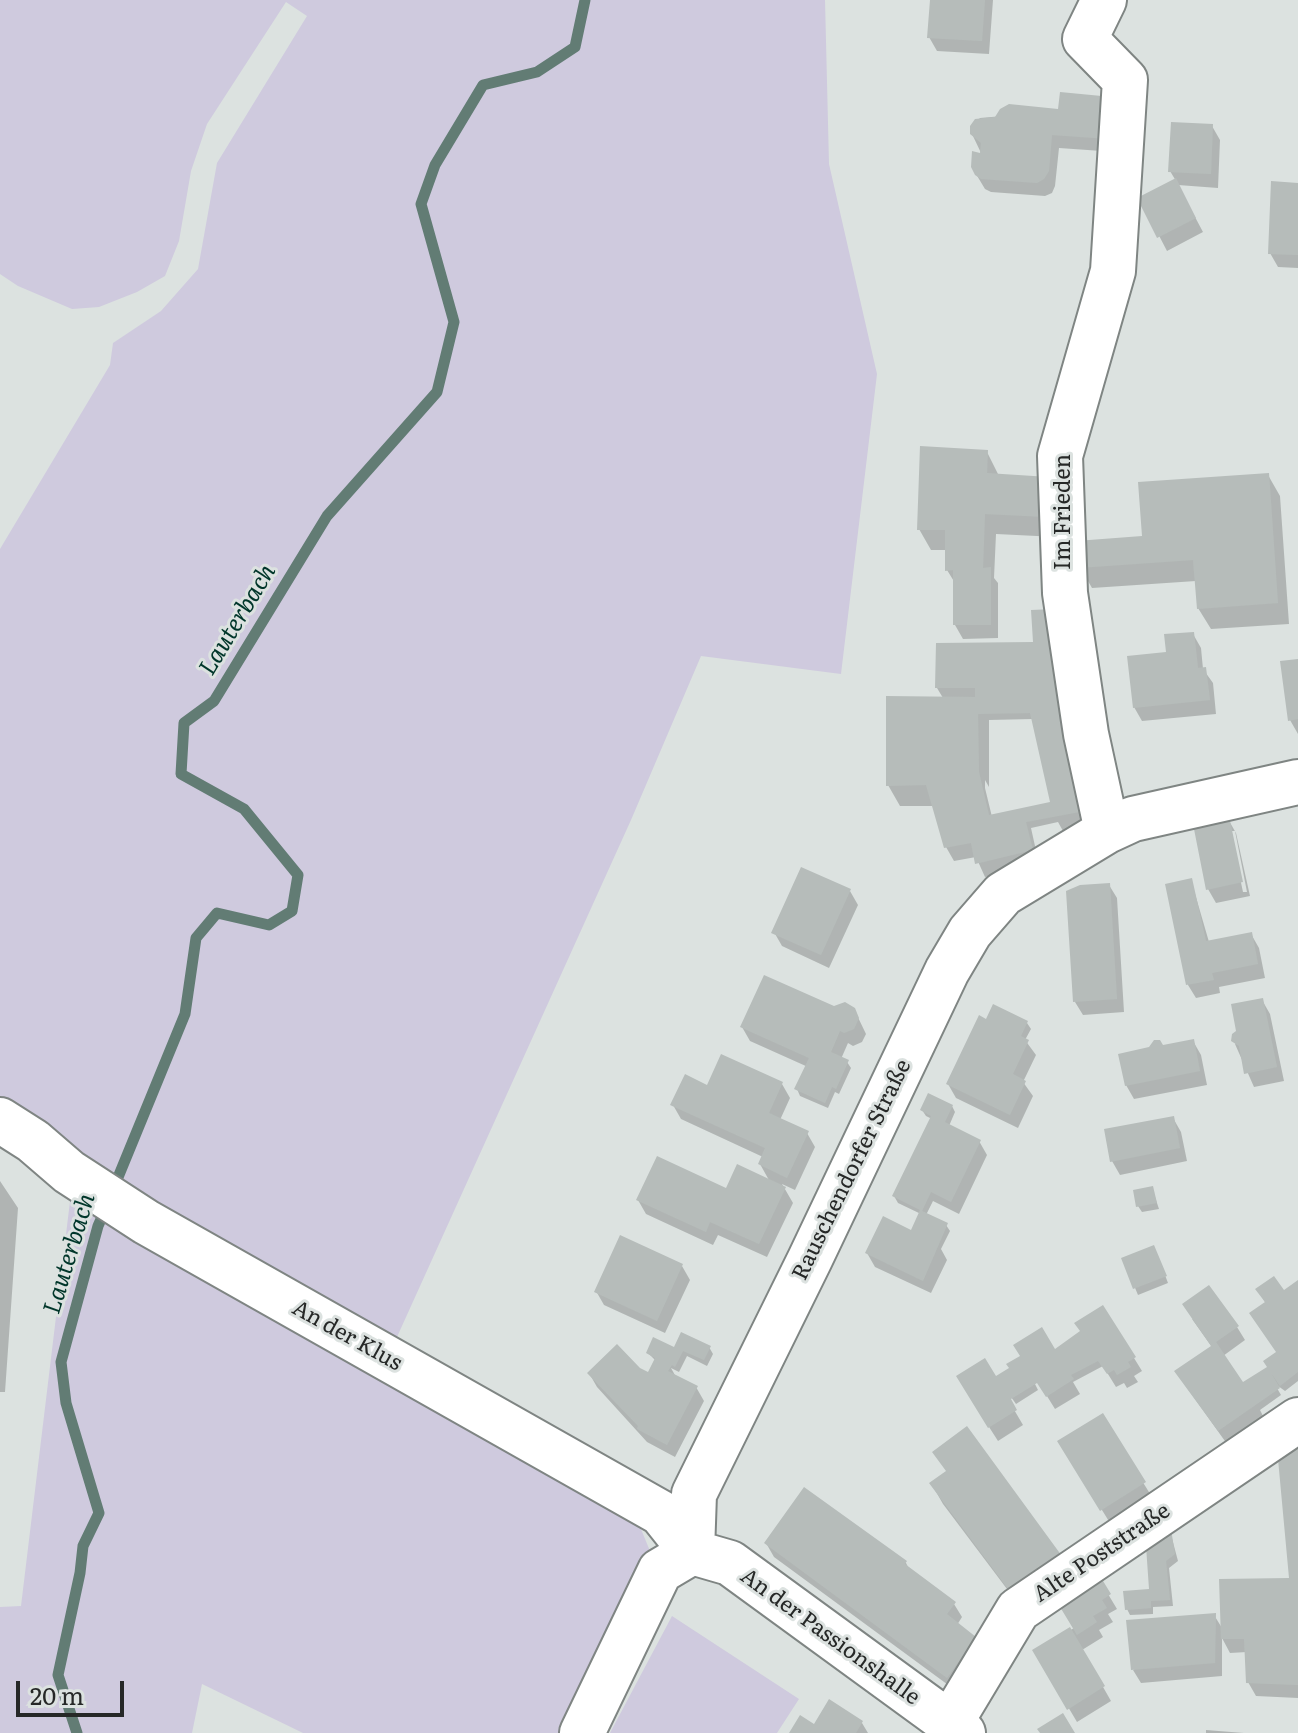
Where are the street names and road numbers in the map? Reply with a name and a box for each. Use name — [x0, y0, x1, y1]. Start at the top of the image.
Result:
street label: Im Frieden — [1051, 454, 1077, 570]
street label: Rauschendorfer Straße — [787, 1055, 917, 1285]
street label: An der Klus — [287, 1295, 407, 1377]
street label: Alte Poststraße — [1029, 1498, 1175, 1608]
street label: An der Passionshalle — [735, 1563, 925, 1711]

